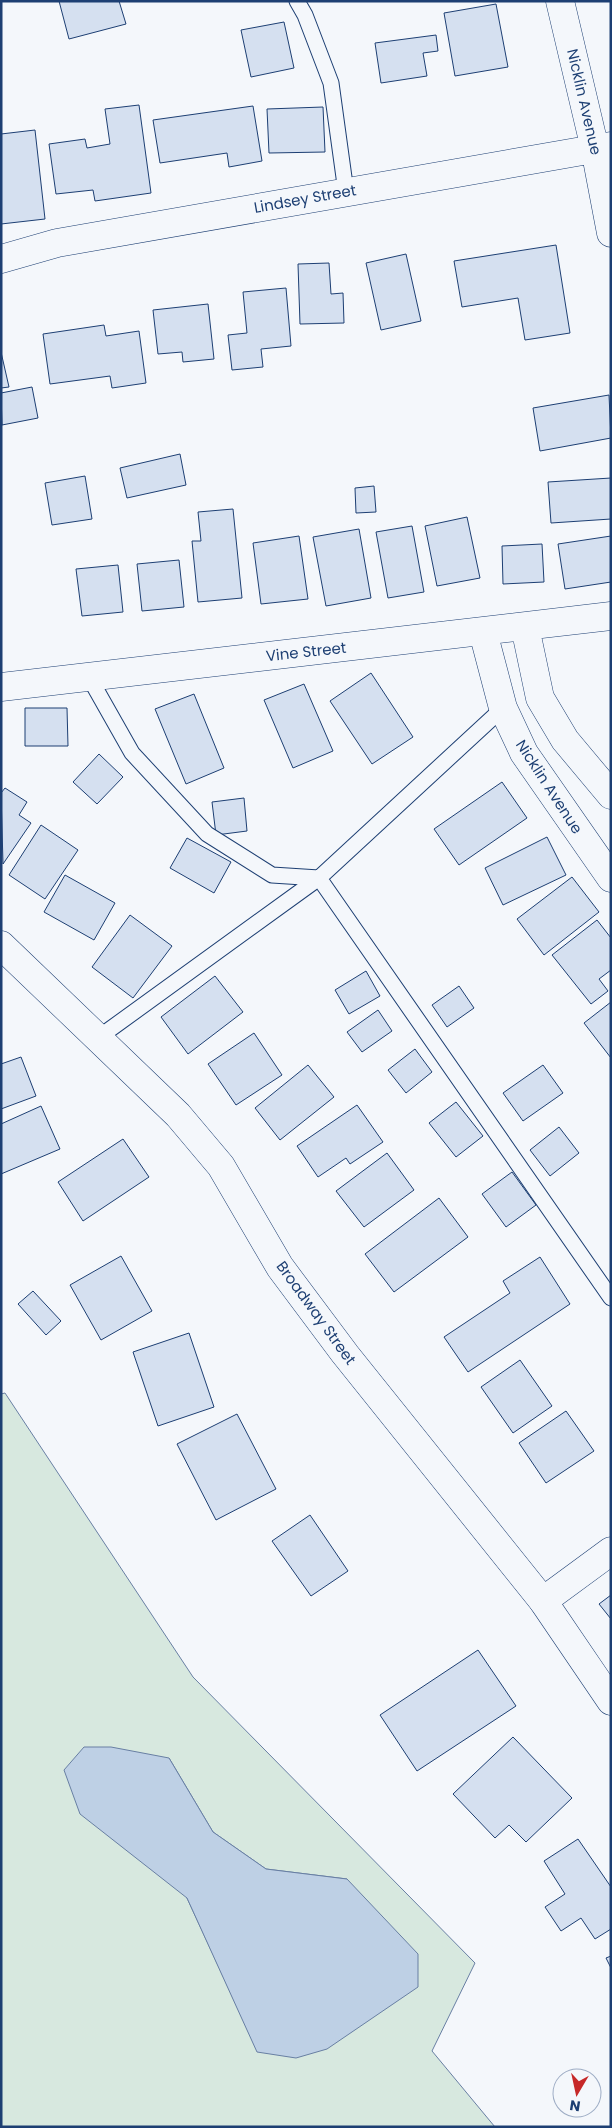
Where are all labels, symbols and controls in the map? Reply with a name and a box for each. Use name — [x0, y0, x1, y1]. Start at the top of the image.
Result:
street label: Nicklin Avenue — [562, 47, 607, 157]
street label: Lindsey Street — [252, 179, 358, 218]
street label: Vine Street — [265, 637, 347, 666]
street label: Nicklin Avenue — [511, 736, 588, 838]
street label: Broadway Street — [272, 1257, 361, 1369]
north arrow — [552, 2068, 602, 2118]
text: N — [568, 2095, 582, 2117]

